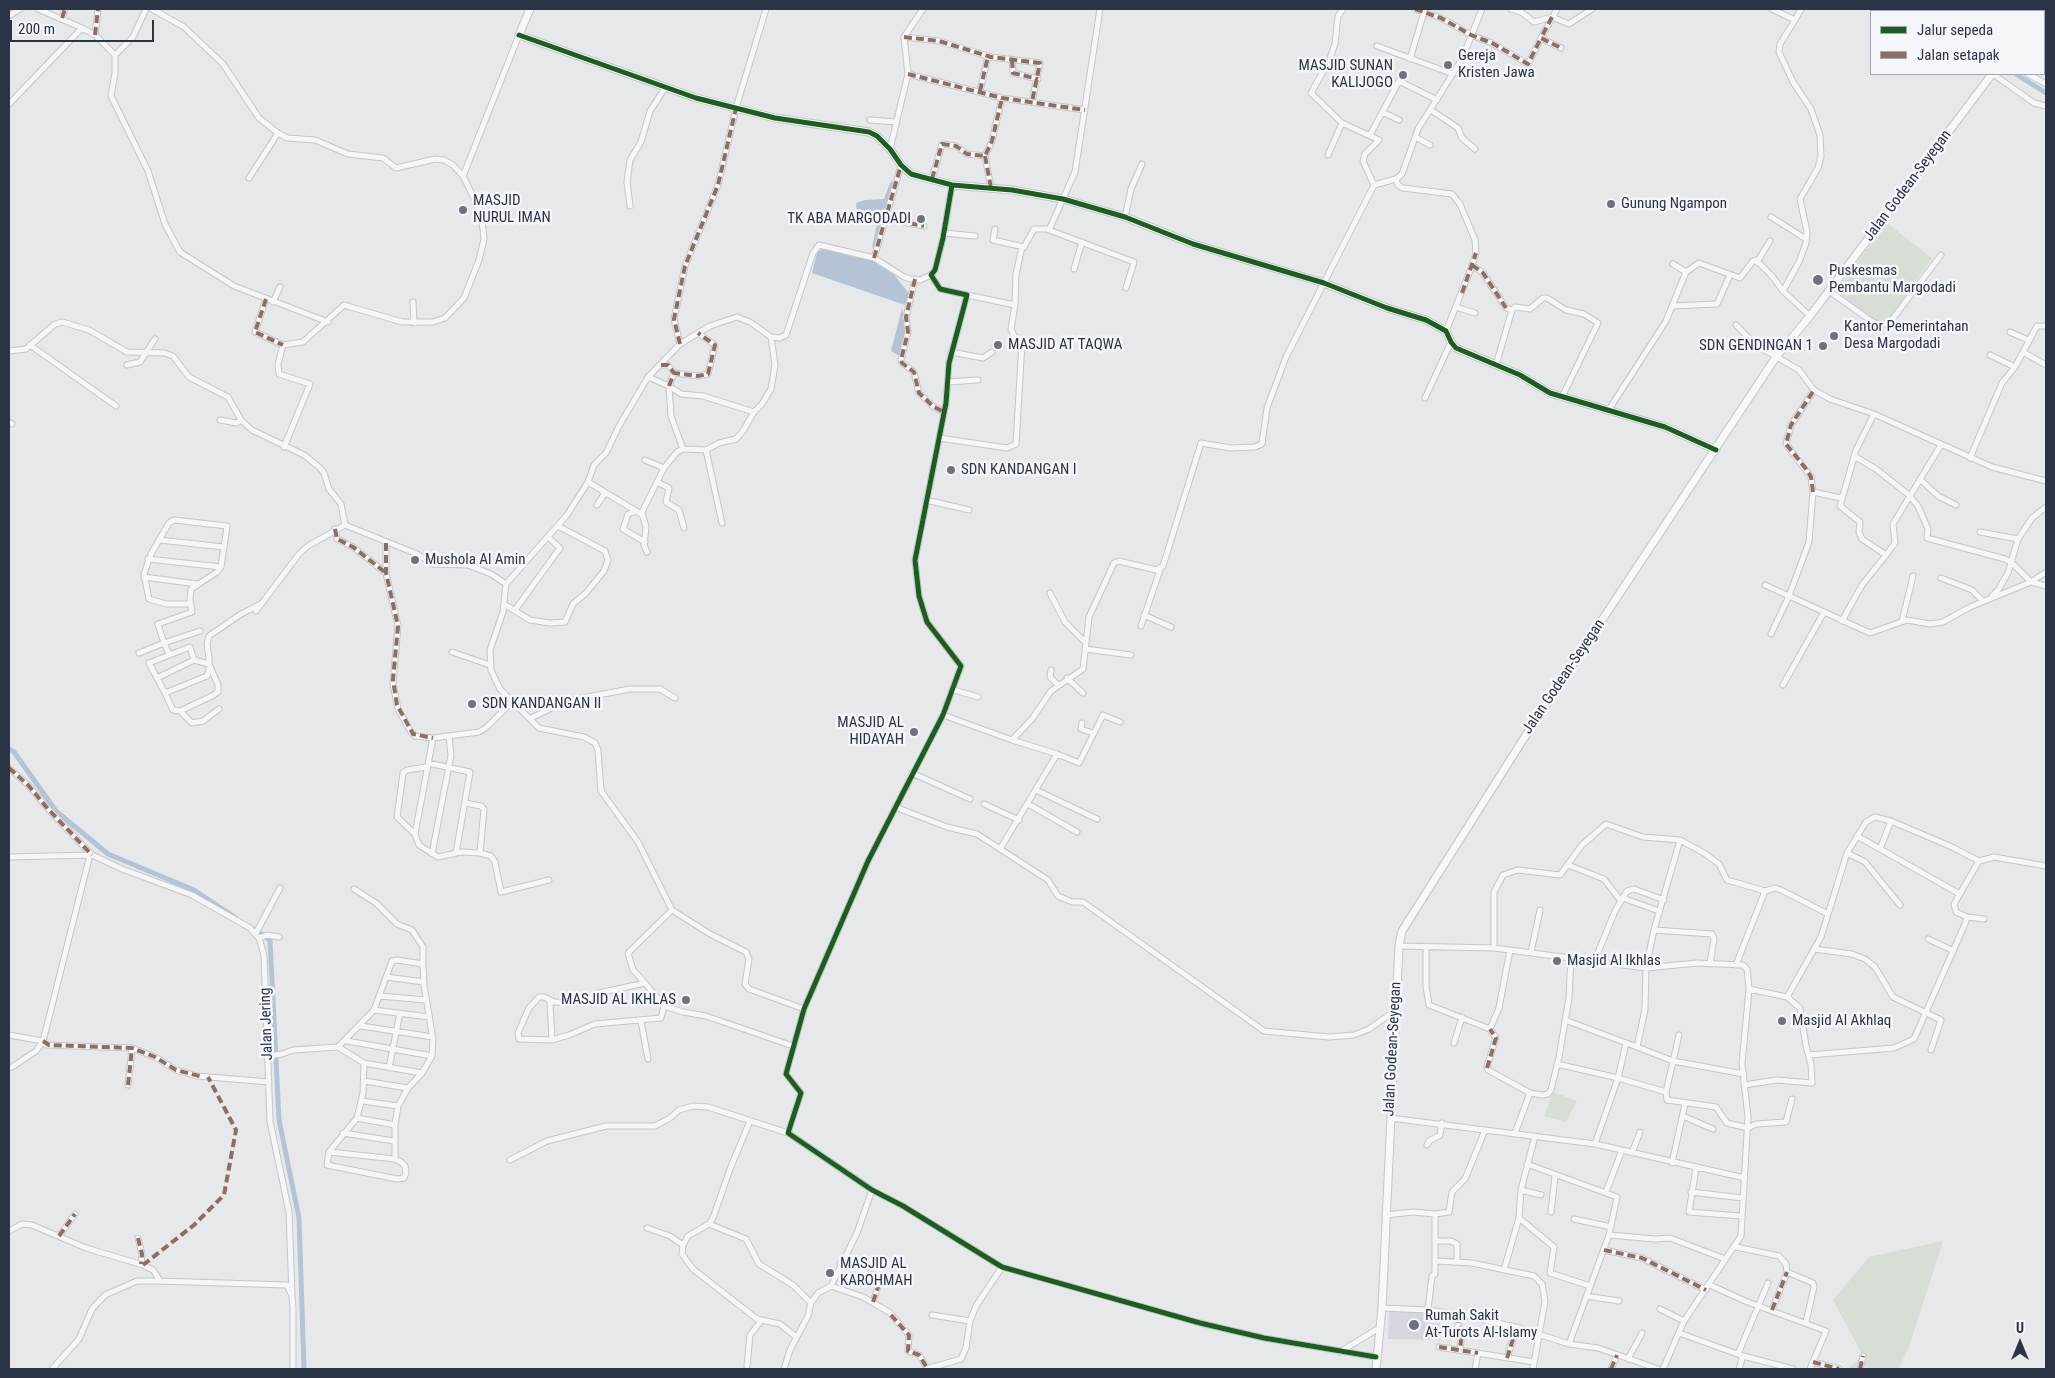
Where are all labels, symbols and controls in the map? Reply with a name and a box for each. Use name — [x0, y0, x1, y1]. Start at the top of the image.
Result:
scale bar — [12, 10, 156, 42]
legend — [1870, 10, 2045, 75]
text: 200 m — [18, 20, 55, 38]
text: Jalur sepeda — [1917, 21, 1993, 39]
text: Jalan setapak — [1917, 46, 2000, 64]
place label: Gereja Kristen Jawa — [1458, 47, 1535, 82]
place label: MASJID SUNAN KALIJOGO — [1299, 57, 1393, 92]
marker: Gereja Kristen Jawa — [1442, 59, 1454, 71]
marker: MASJID SUNAN KALIJOGO — [1397, 69, 1409, 81]
street label: Jalan Godean-Seyegan — [1860, 127, 1956, 245]
place label: MASJID NURUL IMAN — [473, 192, 551, 227]
place label: Gunung Ngampon — [1621, 195, 1727, 213]
marker: Gunung Ngampon — [1605, 198, 1617, 210]
marker: MASJID NURUL IMAN — [457, 204, 469, 216]
place label: TK ABA MARGODADI — [787, 210, 911, 228]
marker: TK ABA MARGODADI — [915, 213, 927, 225]
place label: Puskesmas Pembantu Margodadi — [1829, 262, 1956, 297]
marker: Puskesmas Pembantu Margodadi — [1811, 273, 1825, 287]
place label: Kantor Pemerintahan Desa Margodadi — [1844, 318, 1969, 353]
marker: Kantor Pemerintahan Desa Margodadi — [1828, 330, 1840, 342]
place label: MASJID AT TAQWA — [1008, 336, 1122, 354]
place label: SDN GENDINGAN 1 — [1699, 337, 1813, 355]
marker: MASJID AT TAQWA — [992, 339, 1004, 351]
marker: SDN GENDINGAN 1 — [1817, 340, 1829, 352]
place label: SDN KANDANGAN I — [961, 461, 1077, 479]
marker: SDN KANDANGAN I — [945, 464, 957, 476]
place label: Mushola Al Amin — [425, 551, 525, 569]
marker: Mushola Al Amin — [409, 554, 421, 566]
street label: Jalan Godean-Seyegan — [1519, 616, 1609, 738]
place label: SDN KANDANGAN II — [482, 695, 601, 713]
marker: SDN KANDANGAN II — [466, 698, 478, 710]
place label: MASJID AL HIDAYAH — [837, 714, 904, 749]
marker: MASJID AL HIDAYAH — [908, 726, 920, 738]
place label: Masjid Al Ikhlas — [1567, 952, 1661, 970]
marker: Masjid Al Ikhlas — [1551, 955, 1563, 967]
street label: Jalan Godean-Seyegan — [1380, 981, 1406, 1117]
street label: Jalan Jering — [257, 987, 277, 1061]
place label: MASJID AL IKHLAS — [561, 991, 676, 1009]
marker: MASJID AL IKHLAS — [680, 994, 692, 1006]
place label: Masjid Al Akhlaq — [1792, 1012, 1891, 1030]
marker: Masjid Al Akhlaq — [1776, 1015, 1788, 1027]
place label: MASJID AL KAROHMAH — [840, 1255, 913, 1290]
marker: MASJID AL KAROHMAH — [824, 1267, 836, 1279]
place label: Rumah Sakit At-Turots Al-Islamy — [1425, 1307, 1537, 1342]
marker: Rumah Sakit At-Turots Al-Islamy — [1407, 1318, 1421, 1332]
north arrow — [1995, 1318, 2045, 1368]
text: U — [2016, 1320, 2024, 1336]

